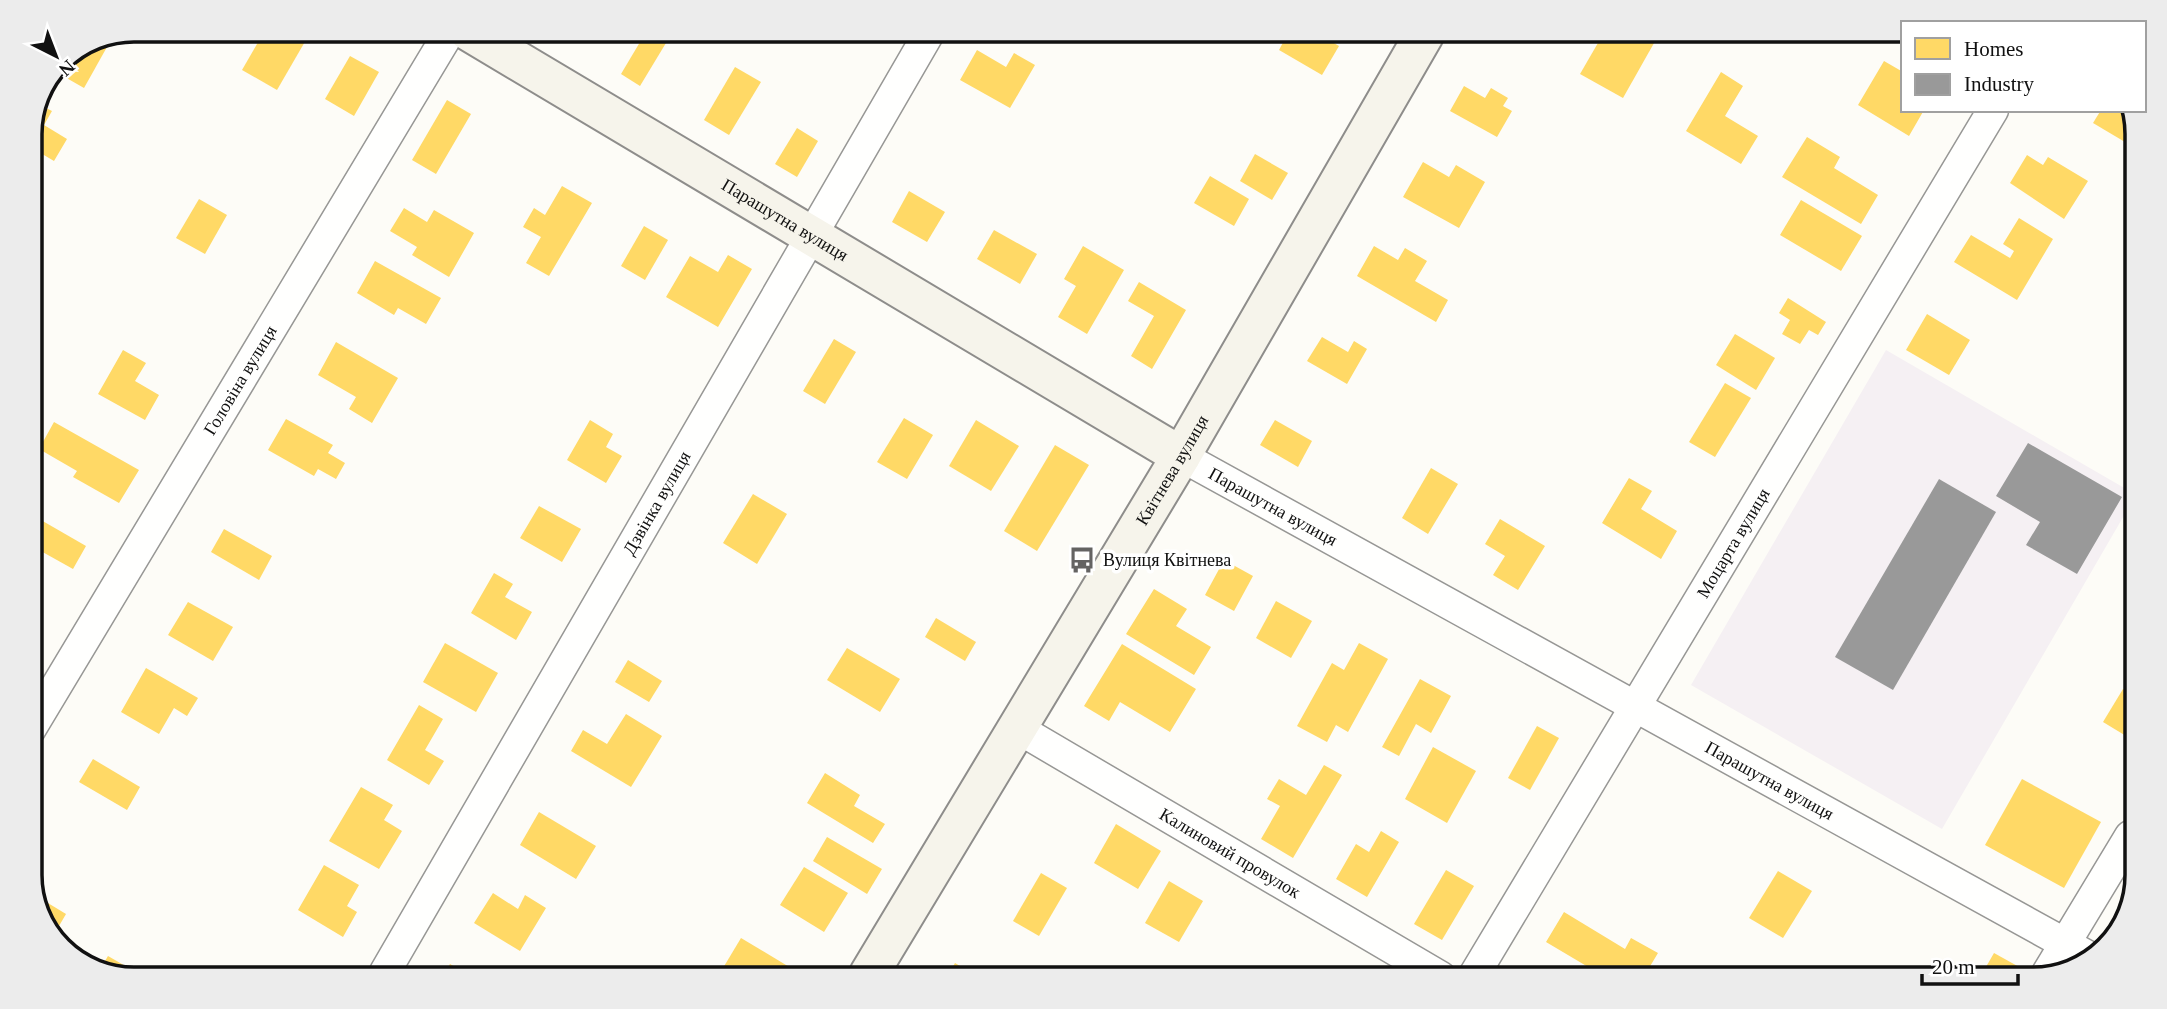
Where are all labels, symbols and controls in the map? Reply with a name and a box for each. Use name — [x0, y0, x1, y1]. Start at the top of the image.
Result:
north arrow — [21, 21, 91, 91]
legend — [1901, 21, 2146, 112]
text: Homes — [1964, 37, 2024, 61]
text: N — [55, 56, 79, 81]
text: Industry — [1964, 72, 2034, 96]
street label: Парашутна вулиця — [718, 175, 852, 265]
street label: Головіна вулиця — [200, 322, 281, 439]
street label: Квітнева вулиця — [1132, 412, 1212, 529]
street label: Дзвінка вулиця — [619, 448, 695, 559]
street label: Парашутна вулиця — [1205, 463, 1341, 550]
street label: Моцарта вулиця — [1693, 485, 1774, 601]
bus stop icon: Вулиця Квітнева — [1067, 545, 1097, 575]
place label: Вулиця Квітнева — [1103, 550, 1231, 570]
street label: Парашутна вулиця — [1702, 737, 1837, 824]
street label: Калиновий провулок — [1156, 804, 1304, 902]
scale bar — [1922, 942, 2018, 986]
text: 20 m — [1932, 955, 1975, 979]

